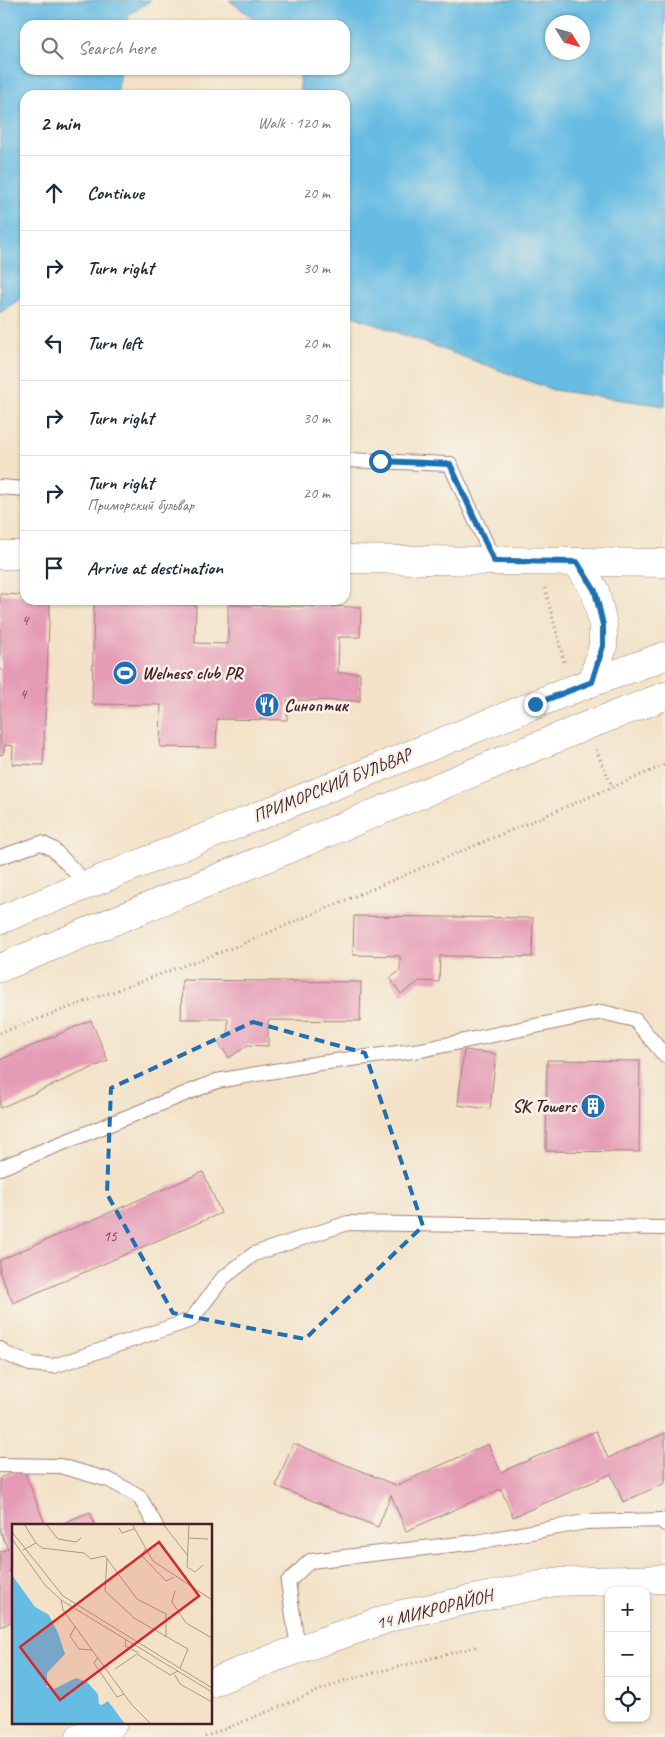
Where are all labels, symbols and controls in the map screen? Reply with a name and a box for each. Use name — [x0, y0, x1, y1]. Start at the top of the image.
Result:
north arrow — [545, 15, 590, 60]
search box — [20, 20, 350, 75]
icon: search — [38, 34, 66, 62]
text: Search here — [78, 36, 155, 60]
text: 2 min — [40, 110, 80, 136]
text: Walk · 120 m — [258, 113, 330, 133]
icon: ahead — [40, 179, 68, 207]
text: Continue — [87, 181, 144, 205]
text: 20 m — [303, 183, 330, 203]
icon: right — [40, 254, 68, 282]
text: Turn right — [87, 256, 154, 280]
text: 30 m — [303, 258, 330, 278]
icon: left — [40, 329, 68, 357]
text: Turn left — [87, 331, 142, 355]
text: 20 m — [303, 333, 330, 353]
icon: right — [40, 404, 68, 432]
text: Turn right — [87, 406, 154, 430]
text: 30 m — [303, 408, 330, 428]
route start — [369, 450, 392, 473]
text: Turn right — [87, 471, 154, 495]
icon: right — [40, 479, 68, 507]
text: 20 m — [303, 483, 330, 503]
text: Приморский бульвар — [87, 495, 194, 515]
icon: arrive — [40, 554, 68, 582]
text: Arrive at destination — [87, 556, 223, 580]
house number: 4 — [22, 611, 30, 630]
sports icon: Welness club PR — [112, 660, 138, 686]
place label: Welness club PR — [142, 662, 244, 684]
house number: 4 — [20, 685, 28, 704]
restaurant icon: Синоптик — [254, 692, 280, 718]
route end — [524, 693, 547, 716]
place label: Синоптик — [284, 694, 349, 716]
street label: ПРИМОРСКИЙ БУЛЬВАР — [250, 742, 417, 827]
building icon: SK Towers — [580, 1093, 606, 1119]
place label: SK Towers — [512, 1095, 578, 1117]
house number: 15 — [103, 1227, 118, 1246]
inset map — [12, 1524, 212, 1724]
street label: 14 МИКРОРАЙОН — [374, 1583, 497, 1634]
map controls — [605, 1587, 650, 1722]
button: + — [605, 1587, 650, 1632]
button: − — [605, 1632, 650, 1677]
button: locate — [605, 1677, 650, 1722]

